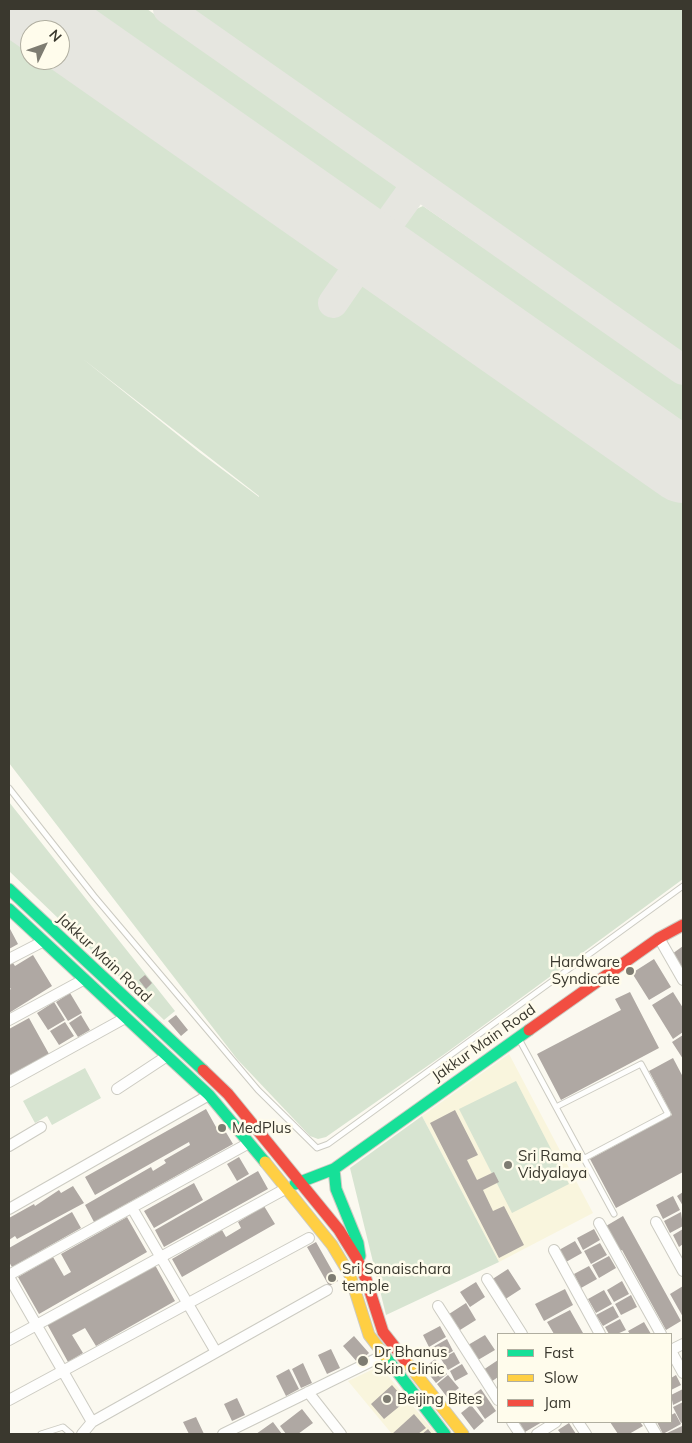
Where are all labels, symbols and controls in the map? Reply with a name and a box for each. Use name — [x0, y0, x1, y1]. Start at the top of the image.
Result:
north arrow — [20, 20, 70, 70]
text: N — [45, 26, 66, 46]
street label: Jakkur Main Road — [53, 910, 155, 1006]
place label: Hardware Syndicate — [550, 953, 620, 988]
marker: Hardware Syndicate — [624, 965, 636, 977]
street label: Jakkur Main Road — [429, 1001, 539, 1085]
place label: MedPlus — [232, 1119, 291, 1137]
marker: MedPlus — [216, 1122, 228, 1134]
place label: Sri Rama Vidyalaya — [518, 1147, 587, 1182]
marker: Sri Rama Vidyalaya — [502, 1159, 514, 1171]
place label: Sri Sanaischara temple — [342, 1260, 451, 1295]
marker: Sri Sanaischara temple — [326, 1272, 338, 1284]
legend — [497, 1333, 672, 1423]
place label: Dr Bhanus Skin Clinic — [374, 1343, 447, 1378]
text: Fast — [544, 1343, 574, 1362]
marker: Dr Bhanus Skin Clinic — [356, 1354, 370, 1368]
text: Slow — [544, 1368, 578, 1387]
place label: Beijing Bites — [397, 1390, 482, 1408]
marker: Beijing Bites — [381, 1393, 393, 1405]
text: Jam — [544, 1393, 571, 1412]

